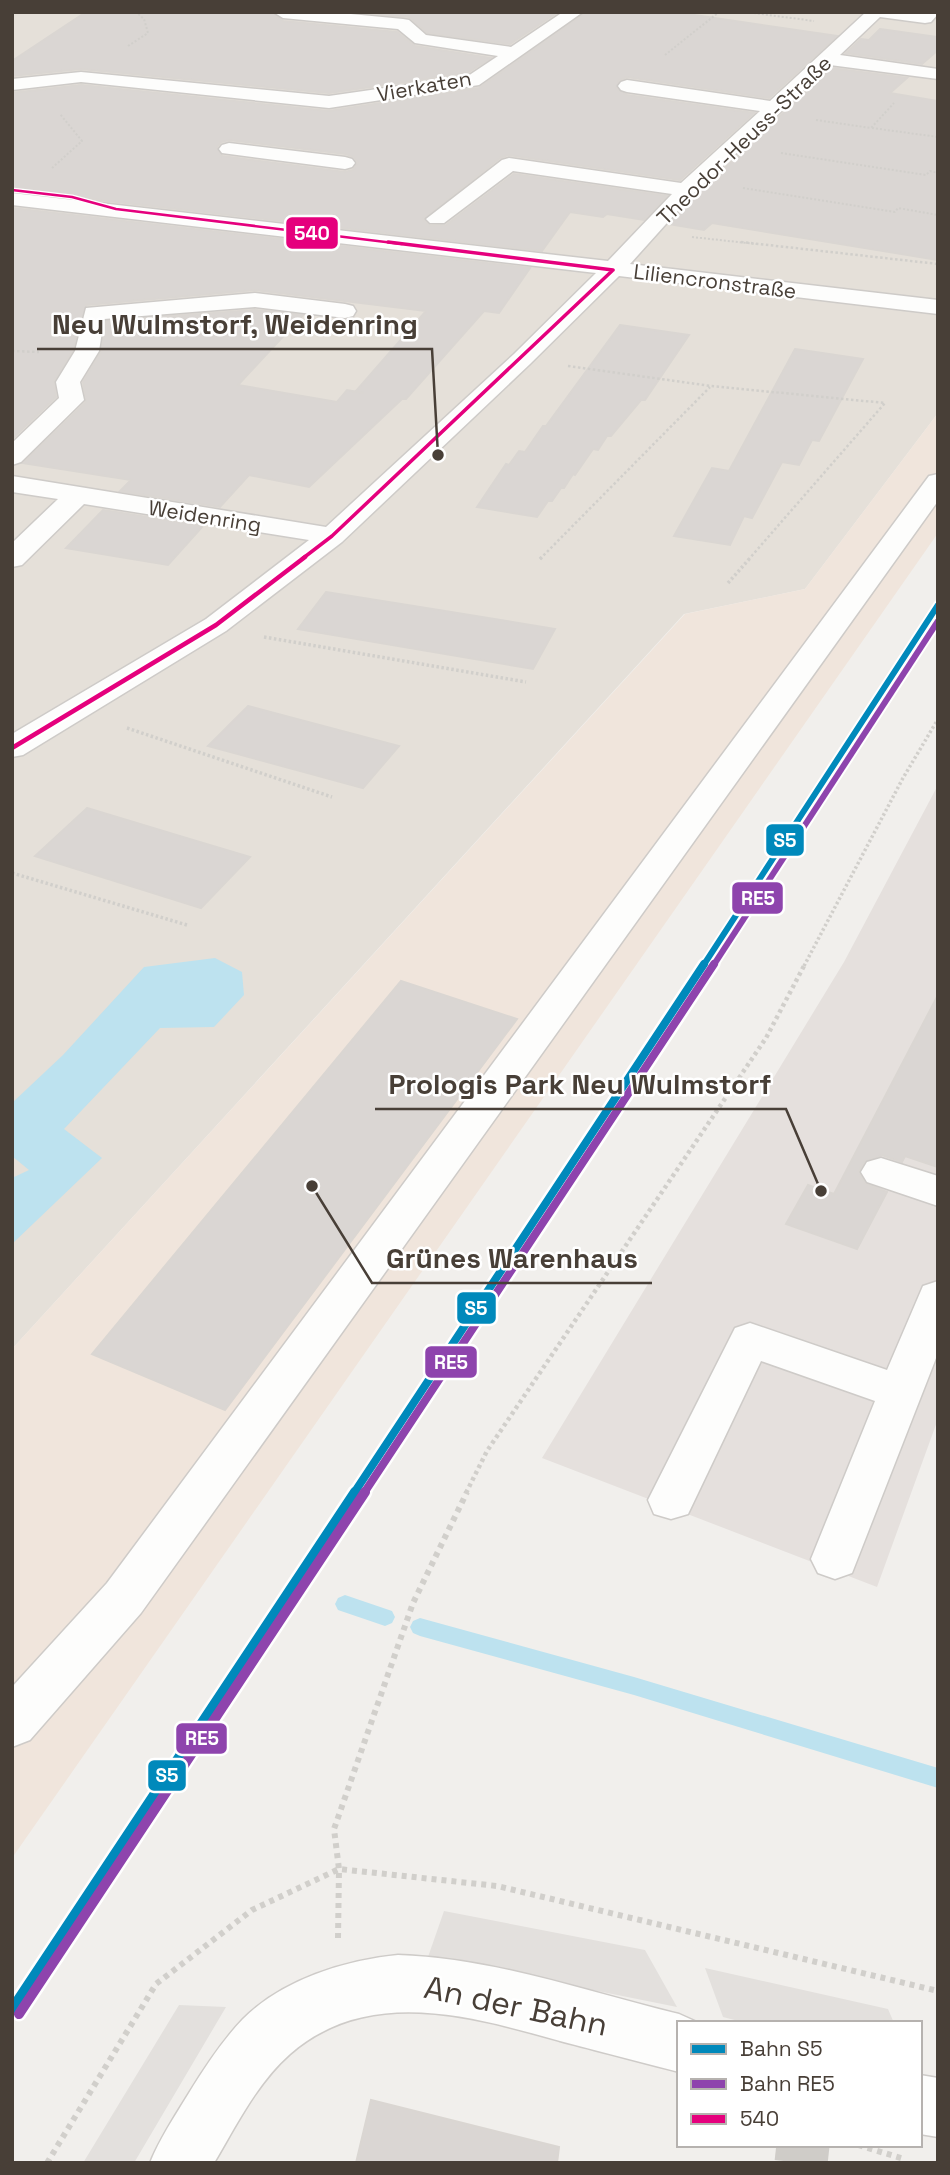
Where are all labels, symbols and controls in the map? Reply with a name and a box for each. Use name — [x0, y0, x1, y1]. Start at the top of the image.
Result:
street label: Theodor-Heuss-Straße — [651, 49, 837, 231]
street label: Vierkaten — [375, 64, 473, 108]
line badge: 540 — [285, 216, 339, 250]
text: 540 — [294, 221, 330, 246]
street label: Liliencronstraße — [632, 258, 798, 304]
callout: Neu Wulmstorf, Weidenring — [37, 300, 432, 349]
text: Neu Wulmstorf, Weidenring — [52, 306, 418, 342]
street label: Weidenring — [147, 494, 263, 538]
line badge: S5 — [765, 823, 805, 857]
text: S5 — [774, 828, 796, 853]
line badge: RE5 — [731, 881, 784, 915]
text: RE5 — [741, 886, 775, 911]
callout: Prologis Park Neu Wulmstorf — [375, 1060, 786, 1109]
text: Prologis Park Neu Wulmstorf — [388, 1066, 772, 1102]
callout: Grünes Warenhaus — [372, 1234, 652, 1283]
text: Grünes Warenhaus — [386, 1240, 638, 1276]
line badge: S5 — [456, 1291, 497, 1325]
text: S5 — [465, 1296, 487, 1321]
line badge: RE5 — [424, 1345, 478, 1379]
text: RE5 — [434, 1350, 468, 1375]
line badge: RE5 — [175, 1722, 228, 1755]
text: RE5 — [185, 1726, 219, 1751]
line badge: S5 — [147, 1759, 187, 1792]
text: S5 — [156, 1763, 178, 1788]
street label: An der Bahn — [421, 1967, 611, 2045]
legend — [677, 2021, 922, 2147]
text: Bahn S5 — [740, 2035, 823, 2062]
text: Bahn RE5 — [740, 2070, 835, 2097]
text: 540 — [740, 2105, 779, 2132]

